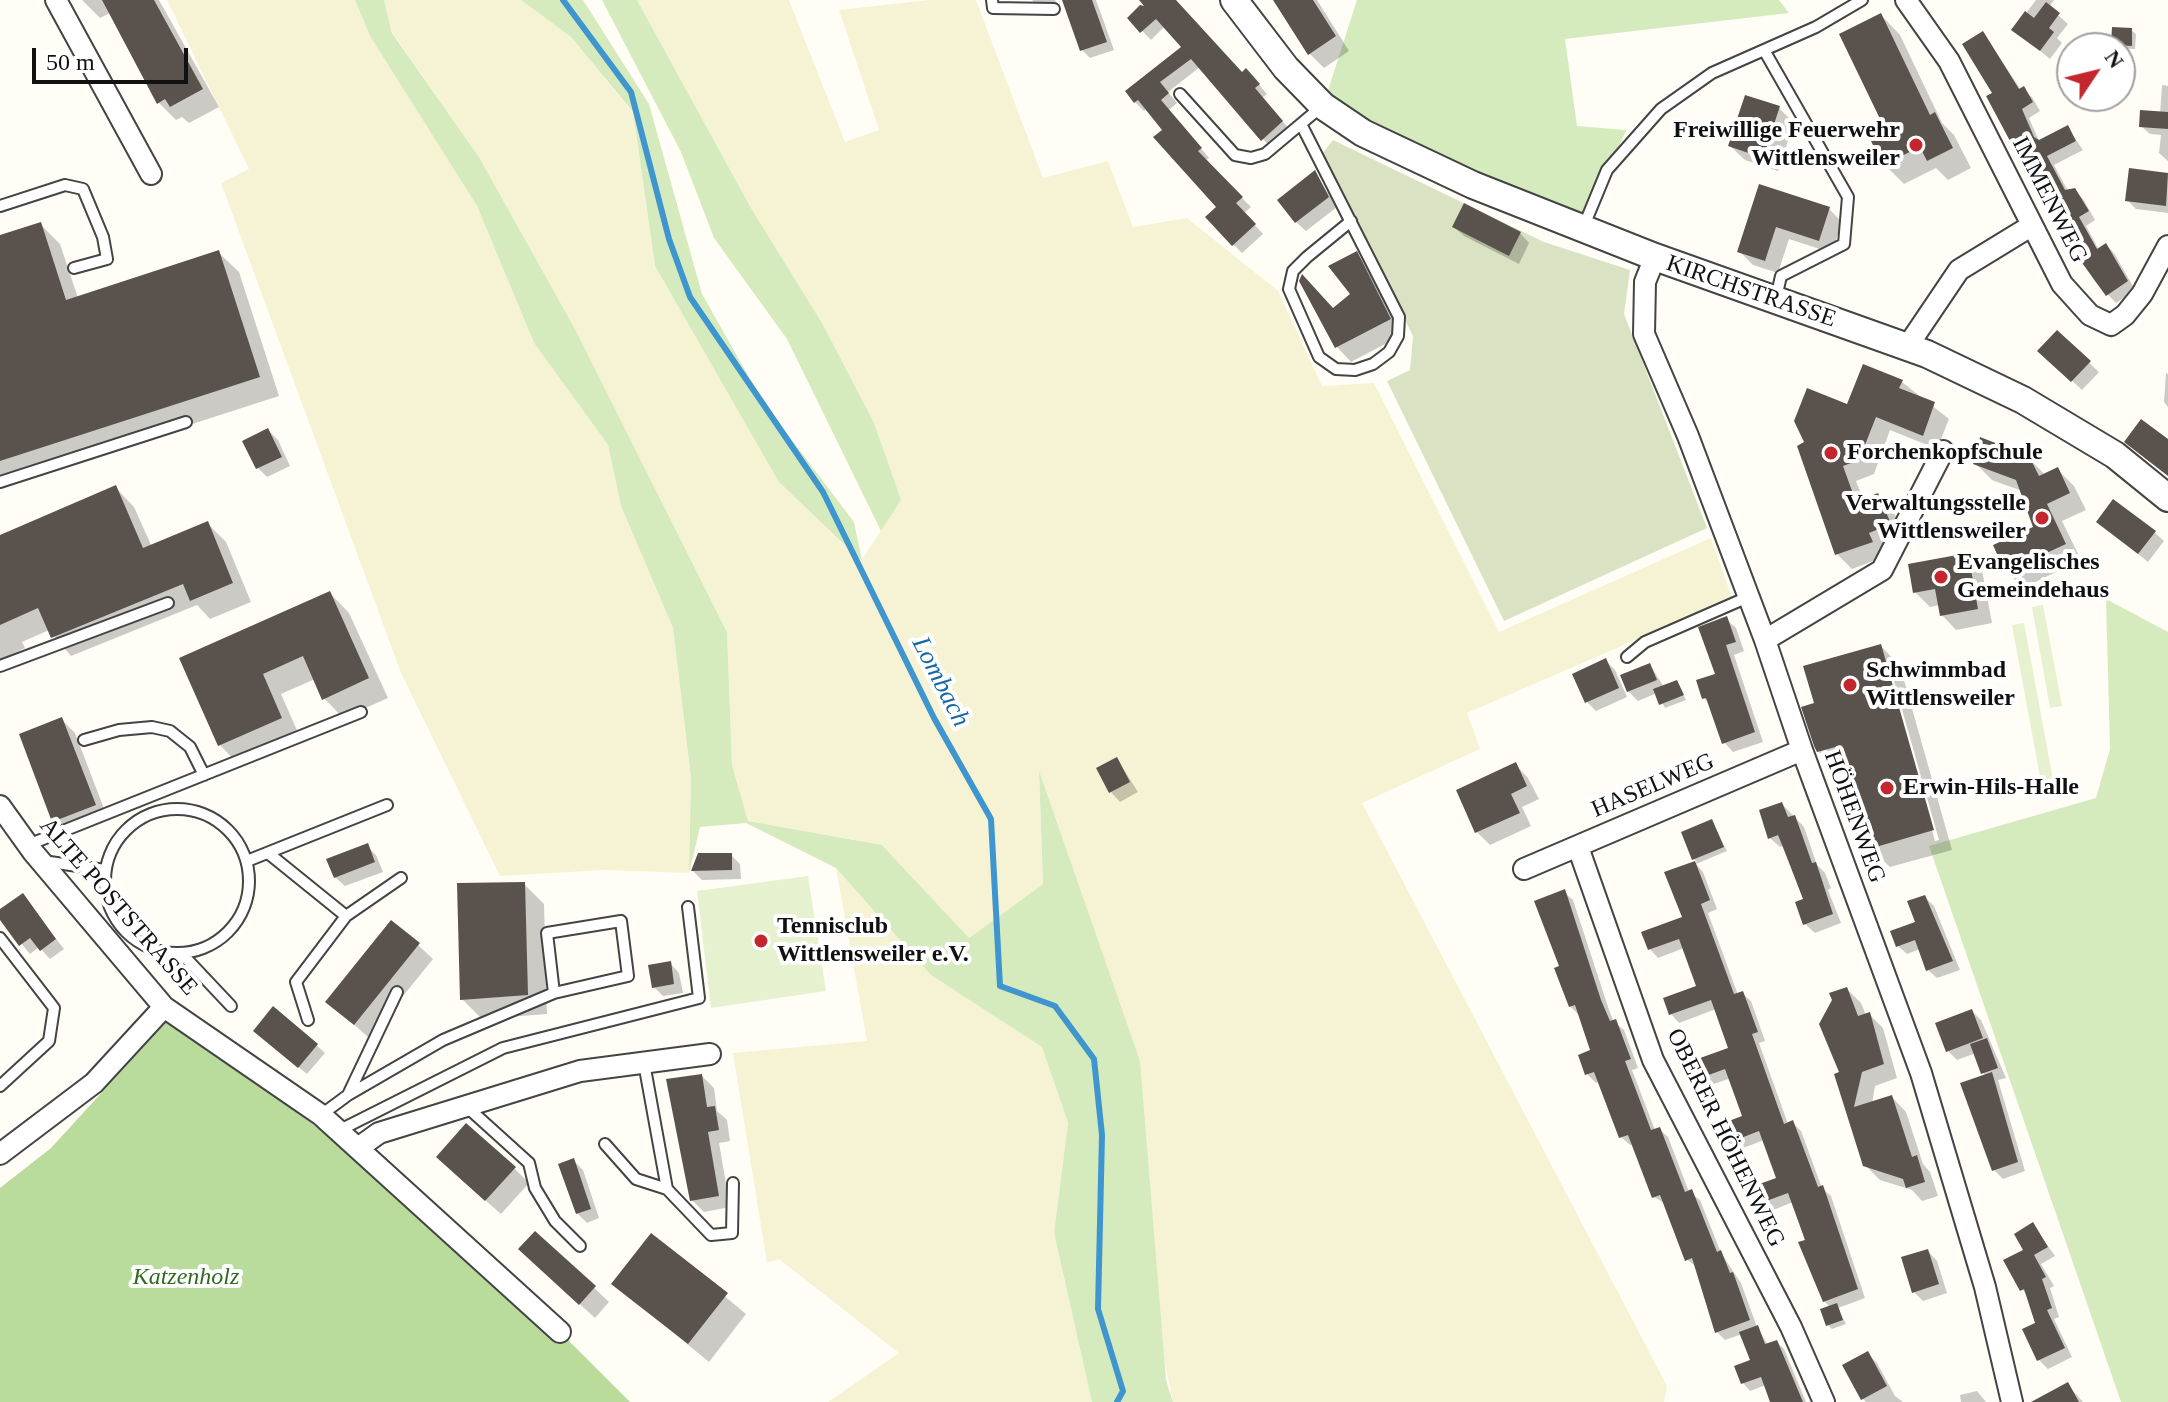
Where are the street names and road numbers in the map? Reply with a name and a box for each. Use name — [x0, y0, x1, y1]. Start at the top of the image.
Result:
street label: IMMENWEG — [2005, 132, 2093, 268]
street label: KIRCHSTRASSE — [1662, 250, 1840, 334]
street label: HASELWEG — [1587, 747, 1719, 825]
street label: HÖHENWEG — [1817, 747, 1891, 887]
street label: ALTE POSTSTRASSE — [33, 812, 203, 1002]
street label: OBERER HÖHENWEG — [1660, 1024, 1790, 1252]

